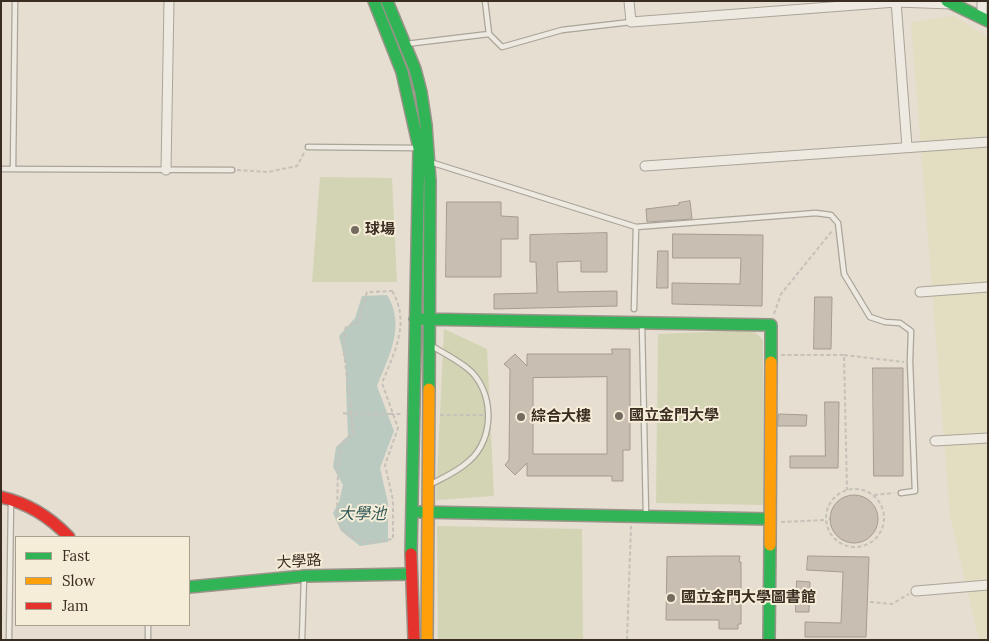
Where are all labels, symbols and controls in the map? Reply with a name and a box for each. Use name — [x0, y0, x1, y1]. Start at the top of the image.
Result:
place label: 球場 — [365, 221, 395, 239]
marker: 球場 — [349, 224, 361, 236]
place label: 國立金門大學 — [629, 407, 719, 425]
place label: 綜合大樓 — [531, 408, 591, 426]
marker: 國立金門大學 — [613, 410, 625, 422]
marker: 綜合大樓 — [515, 411, 527, 423]
water label: 大學池 — [338, 504, 386, 524]
legend — [15, 536, 190, 626]
text: Fast — [62, 546, 90, 565]
street label: 大學路 — [276, 551, 322, 573]
text: Slow — [62, 571, 95, 590]
place label: 國立金門大學圖書館 — [681, 589, 816, 607]
marker: 國立金門大學圖書館 — [665, 592, 677, 604]
text: Jam — [62, 596, 89, 615]

